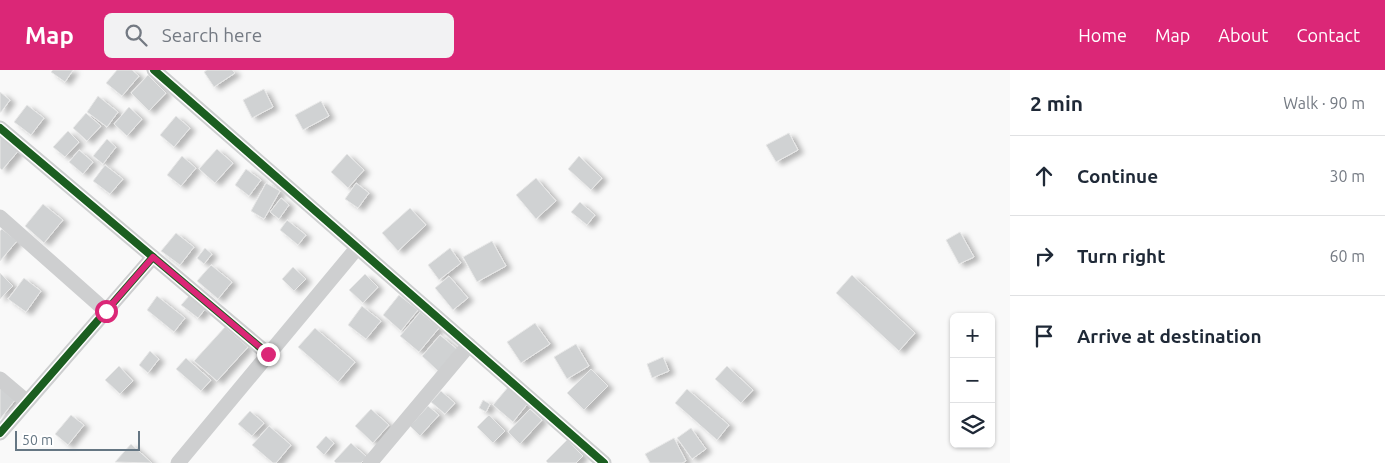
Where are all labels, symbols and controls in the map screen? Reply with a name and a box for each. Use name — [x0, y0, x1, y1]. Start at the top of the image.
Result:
search box — [104, 13, 454, 58]
icon: search — [122, 21, 150, 49]
text: Map — [25, 22, 74, 49]
text: Search here — [162, 24, 262, 46]
text: Home — [1078, 25, 1127, 45]
text: Map — [1155, 25, 1190, 45]
text: About — [1218, 25, 1268, 45]
text: Contact — [1296, 25, 1360, 45]
text: 2 min — [1030, 91, 1083, 115]
text: Walk · 90 m — [1283, 94, 1365, 112]
icon: ahead — [1030, 162, 1058, 190]
text: Continue — [1077, 165, 1158, 187]
text: 30 m — [1329, 167, 1365, 185]
icon: right — [1030, 242, 1058, 270]
text: Turn right — [1077, 245, 1165, 267]
text: 60 m — [1329, 247, 1365, 265]
route start — [95, 300, 118, 323]
map controls — [950, 313, 995, 448]
button: + — [950, 313, 995, 358]
icon: arrive — [1030, 322, 1058, 350]
text: Arrive at destination — [1077, 325, 1262, 347]
route end — [257, 343, 280, 366]
button: − — [950, 358, 995, 403]
button: layers — [950, 403, 995, 448]
scale bar — [15, 428, 140, 451]
text: 50 m — [22, 432, 53, 448]

